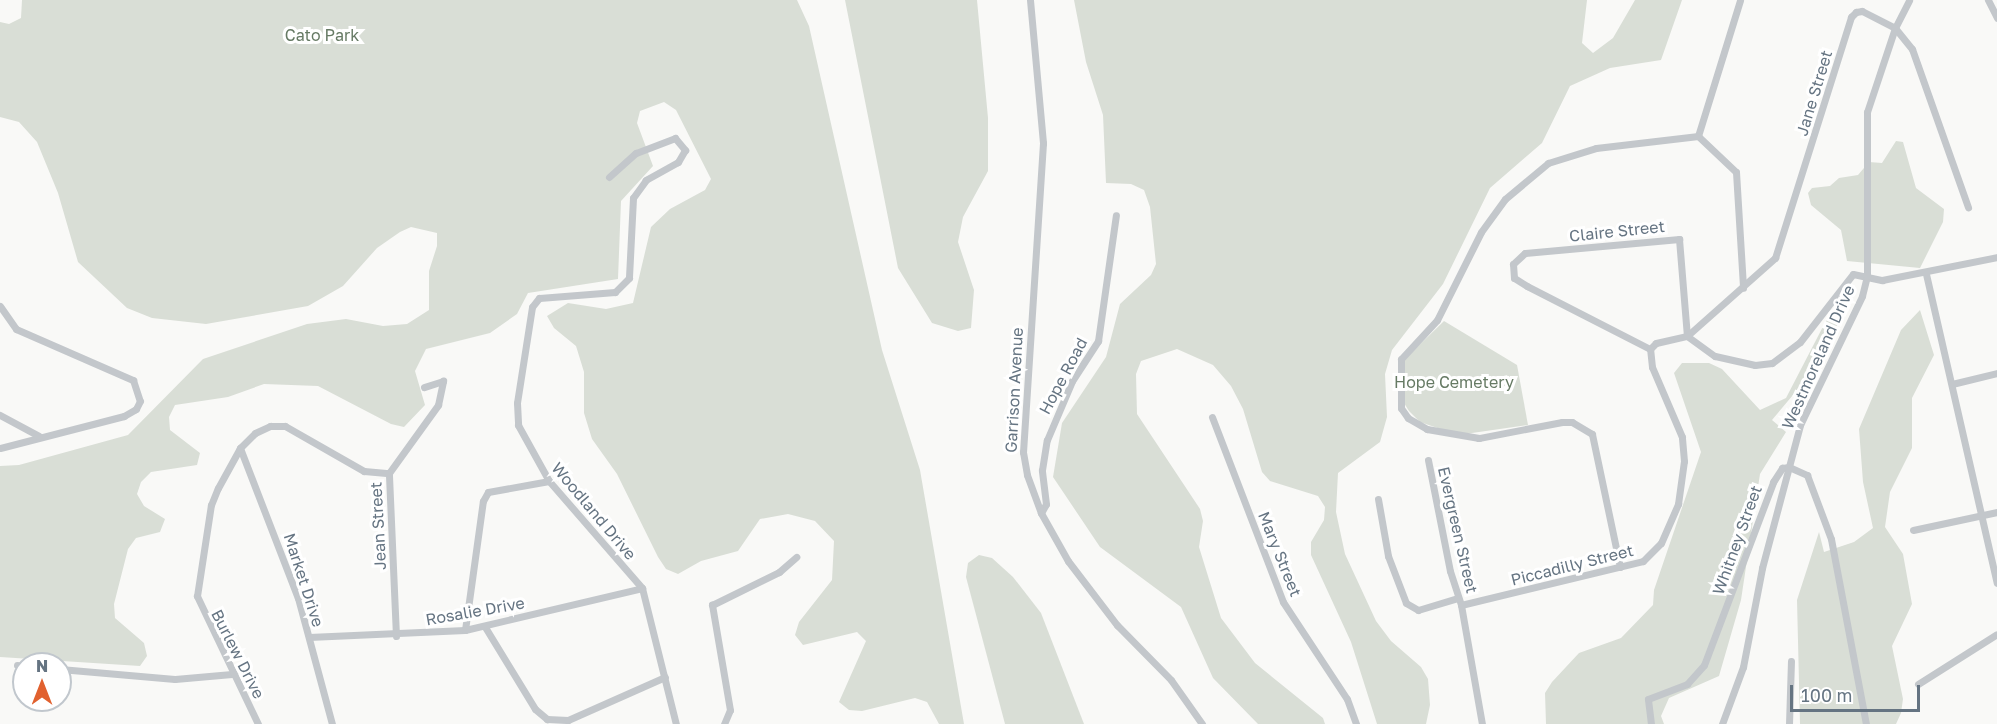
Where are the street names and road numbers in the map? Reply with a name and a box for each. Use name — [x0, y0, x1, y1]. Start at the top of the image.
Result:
street label: Jane Street — [1792, 48, 1836, 138]
street label: Claire Street — [1568, 216, 1666, 246]
street label: Westmoreland Drive — [1778, 282, 1858, 432]
street label: Garrison Avenue — [1001, 327, 1027, 453]
street label: Hope Road — [1035, 334, 1091, 418]
street label: Woodland Drive — [548, 458, 640, 564]
street label: Evergreen Street — [1434, 465, 1482, 595]
street label: Jean Street — [366, 481, 390, 571]
street label: Whitney Street — [1708, 483, 1766, 597]
street label: Mary Street — [1254, 509, 1306, 599]
street label: Market Drive — [280, 531, 328, 629]
street label: Piccadilly Street — [1509, 540, 1635, 590]
street label: Rosalie Drive — [424, 593, 526, 629]
street label: Burlew Drive — [207, 606, 269, 702]

